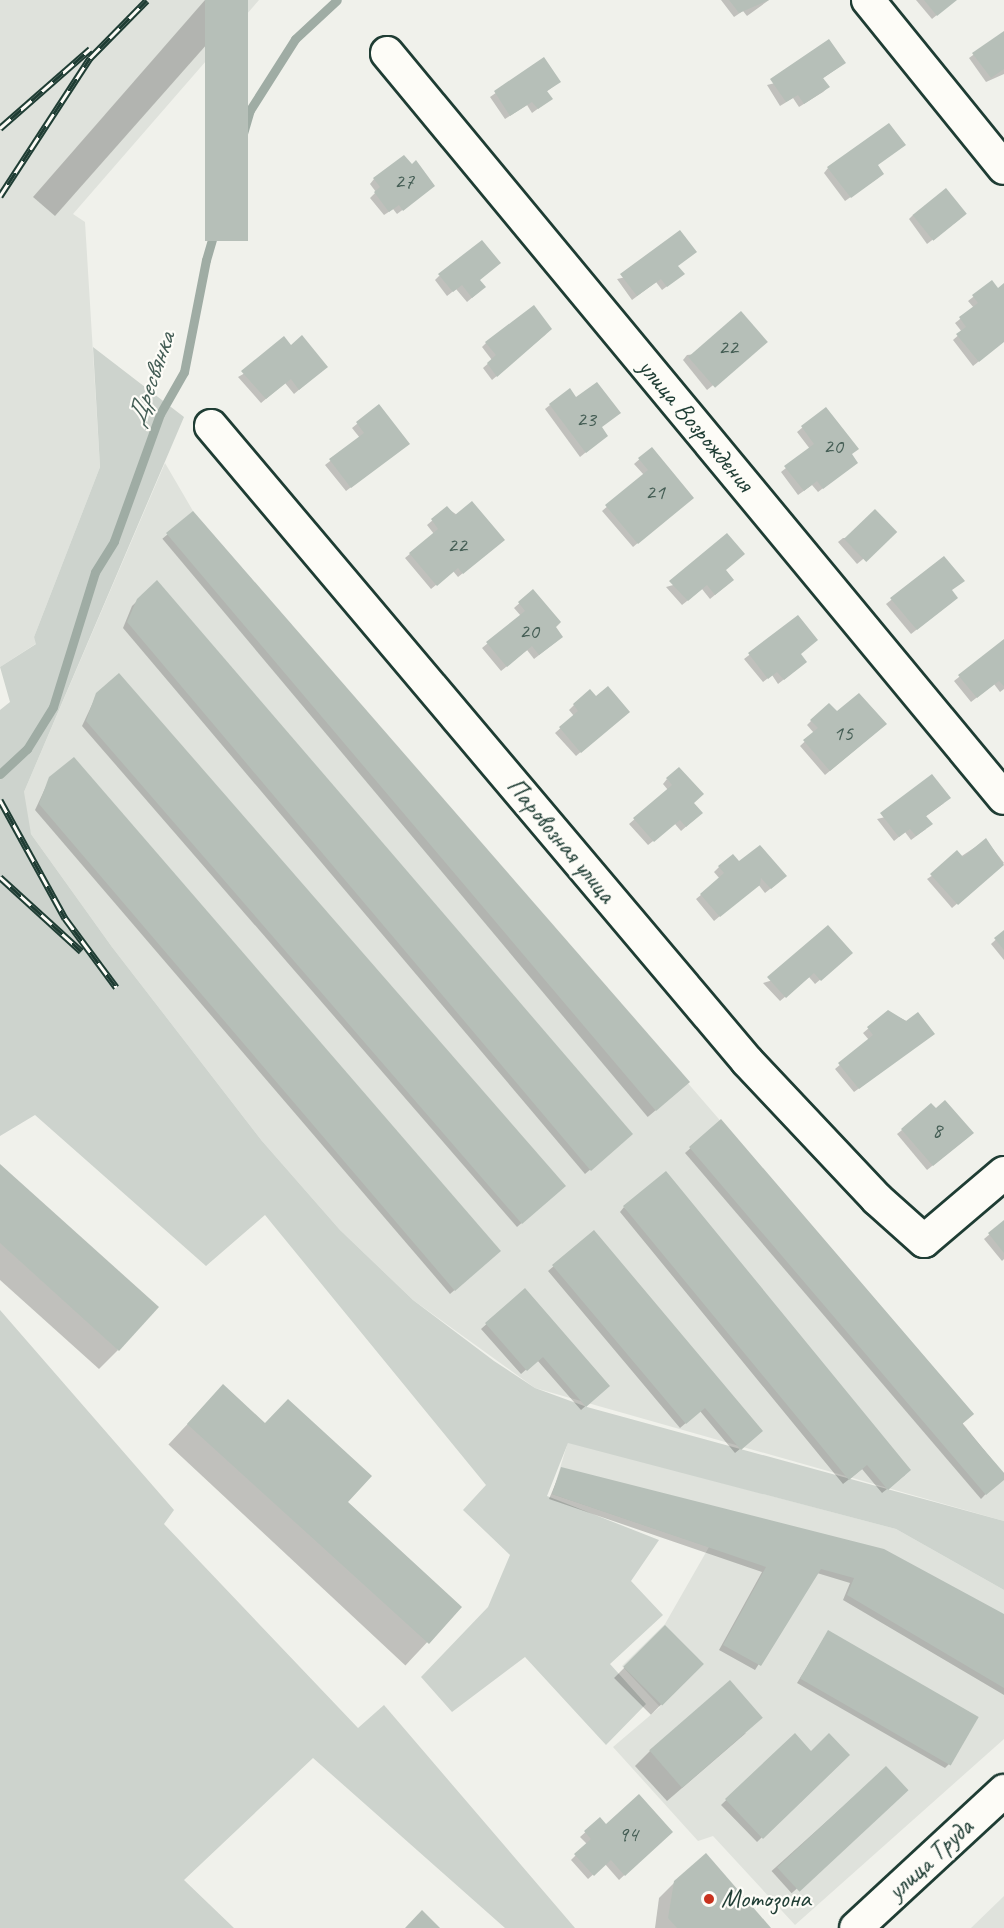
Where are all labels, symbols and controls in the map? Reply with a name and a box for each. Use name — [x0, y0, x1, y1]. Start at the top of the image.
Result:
house number: 27 — [394, 169, 414, 195]
water label: Дресвянка — [120, 328, 182, 430]
house number: 22 — [718, 335, 738, 361]
street label: улица Возрождения — [632, 353, 760, 497]
house number: 23 — [576, 407, 596, 433]
house number: 20 — [823, 434, 843, 460]
house number: 21 — [645, 480, 665, 506]
house number: 22 — [447, 533, 467, 559]
house number: 20 — [519, 619, 539, 645]
house number: 15 — [833, 721, 853, 747]
street label: Паровозная улица — [499, 770, 623, 910]
house number: 8 — [932, 1118, 942, 1144]
street label: улица Труда — [882, 1813, 978, 1905]
house number: 94 — [618, 1822, 638, 1848]
place label: Мотозона — [721, 1883, 811, 1915]
marker: Мотозона — [702, 1892, 716, 1906]

